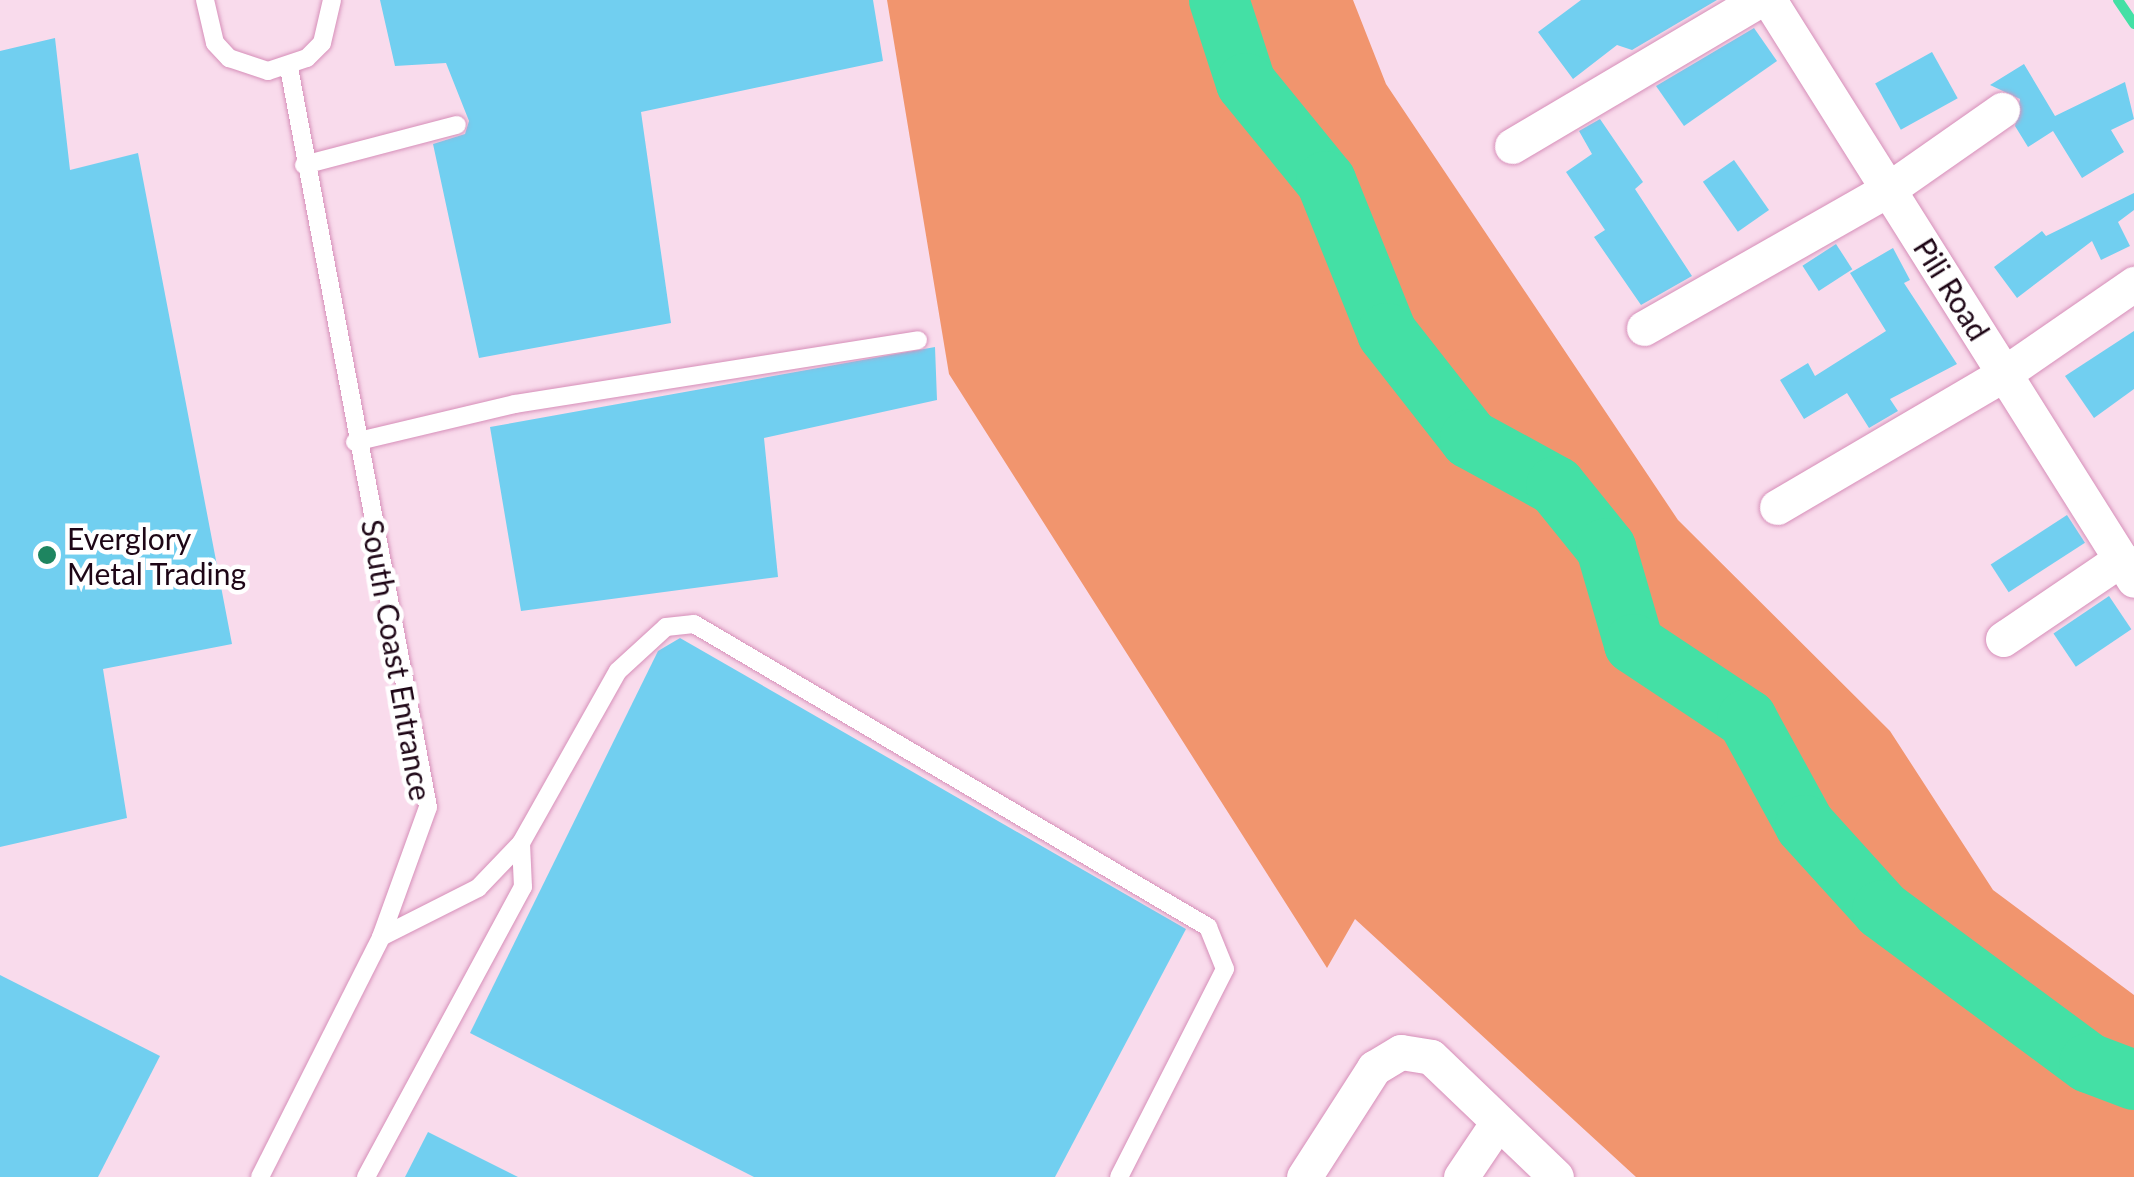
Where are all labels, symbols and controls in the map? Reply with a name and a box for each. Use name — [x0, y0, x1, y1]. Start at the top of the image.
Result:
street label: Pili Road — [1907, 231, 1997, 347]
street label: South Coast Entrance — [355, 517, 439, 803]
place label: Everglory Metal Trading — [67, 520, 247, 590]
marker: Everglory Metal Trading — [36, 544, 58, 566]

